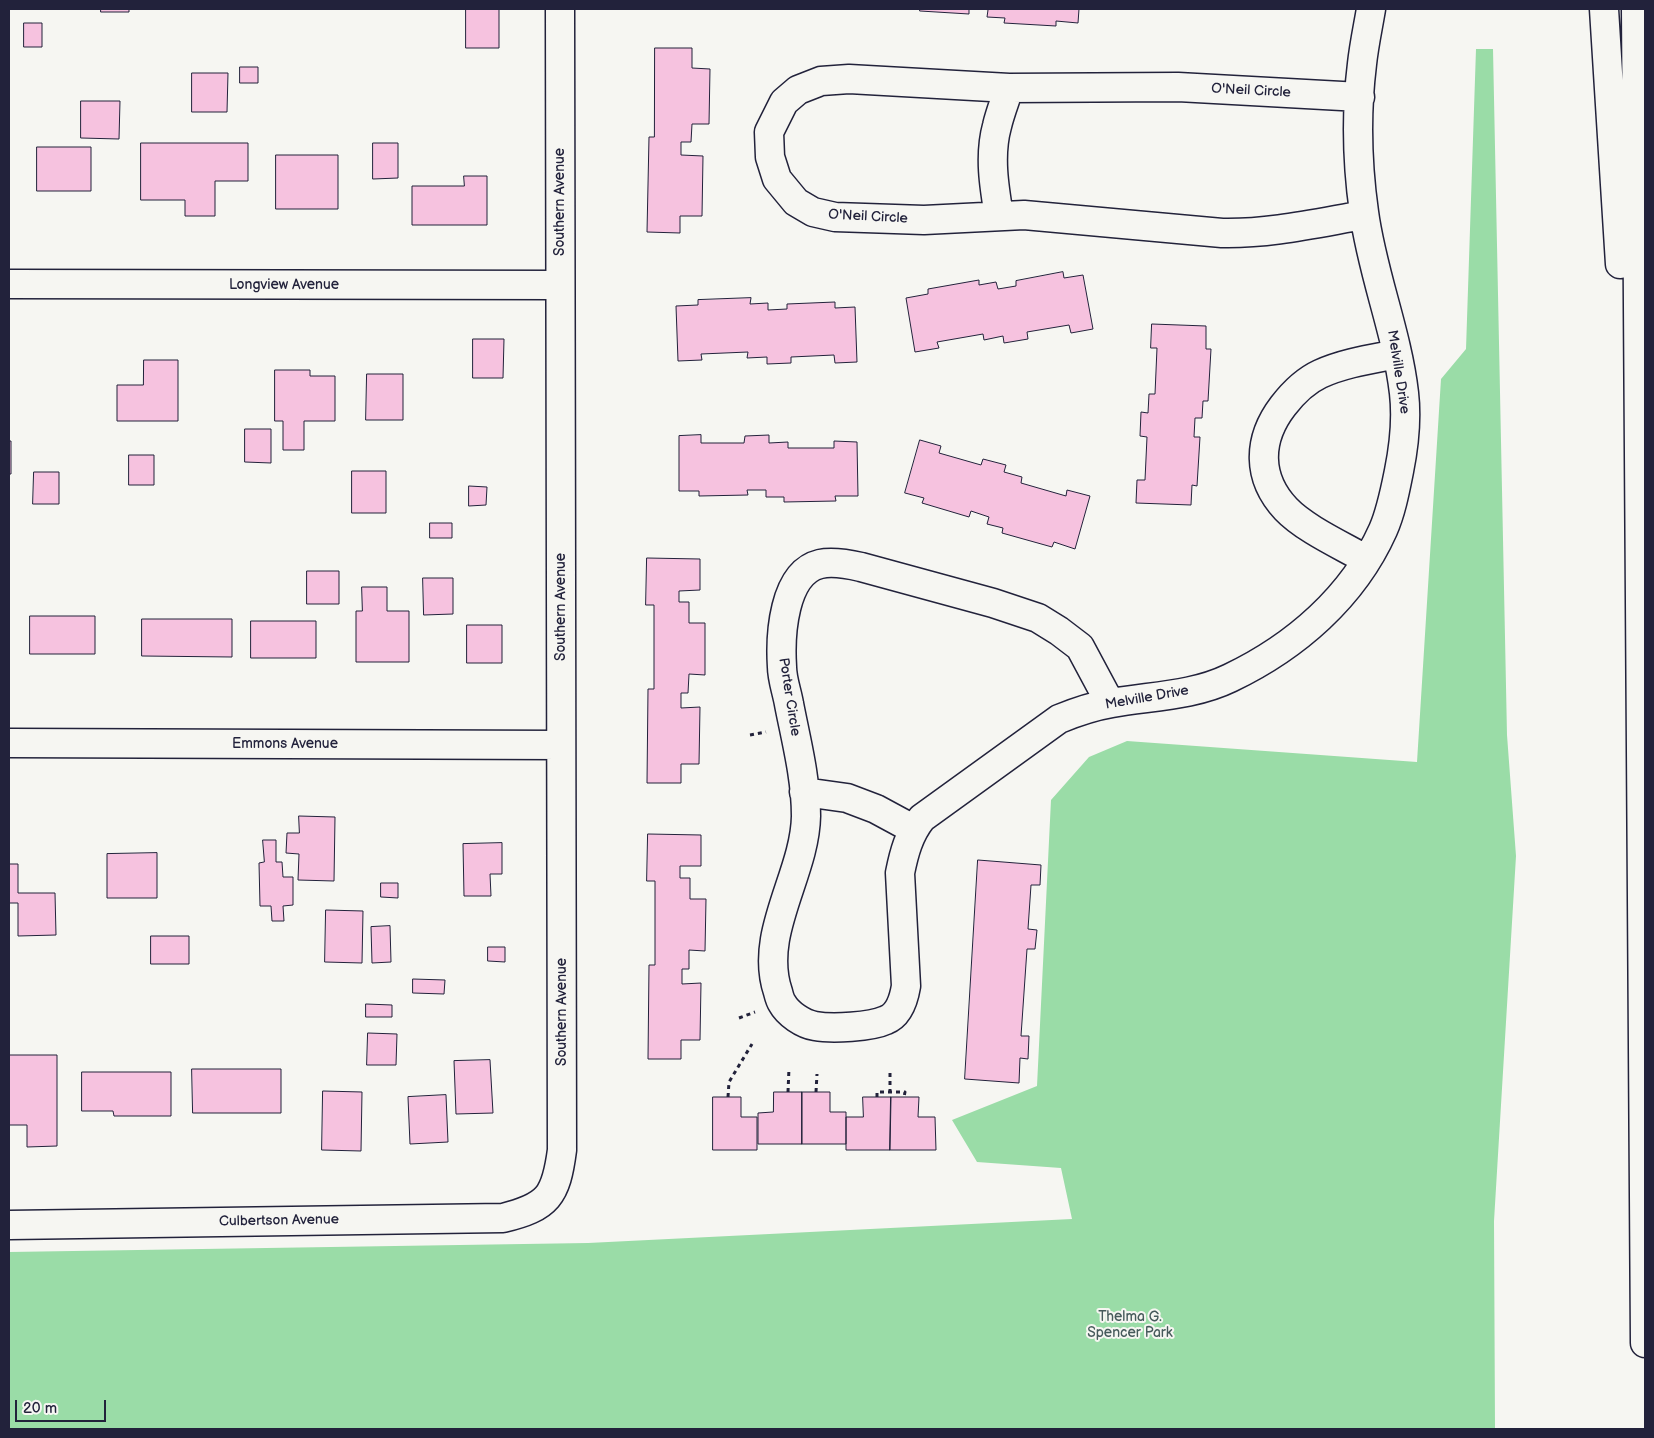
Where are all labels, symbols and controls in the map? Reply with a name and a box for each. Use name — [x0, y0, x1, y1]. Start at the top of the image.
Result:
street label: O'Neil Circle — [1211, 81, 1291, 101]
street label: Southern Avenue — [552, 148, 568, 256]
street label: O'Neil Circle — [828, 207, 908, 227]
street label: Longview Avenue — [229, 277, 339, 293]
street label: Melville Drive — [1383, 329, 1413, 415]
street label: Southern Avenue — [553, 553, 569, 661]
street label: Porter Circle — [775, 657, 803, 737]
street label: Melville Drive — [1104, 682, 1190, 714]
street label: Emmons Avenue — [232, 736, 338, 752]
street label: Southern Avenue — [554, 958, 570, 1066]
street label: Culbertson Avenue — [219, 1212, 339, 1230]
park label: Thelma G. Spencer Park — [1087, 1309, 1173, 1341]
scale bar — [18, 1390, 109, 1422]
text: 20 m — [23, 1399, 57, 1418]

